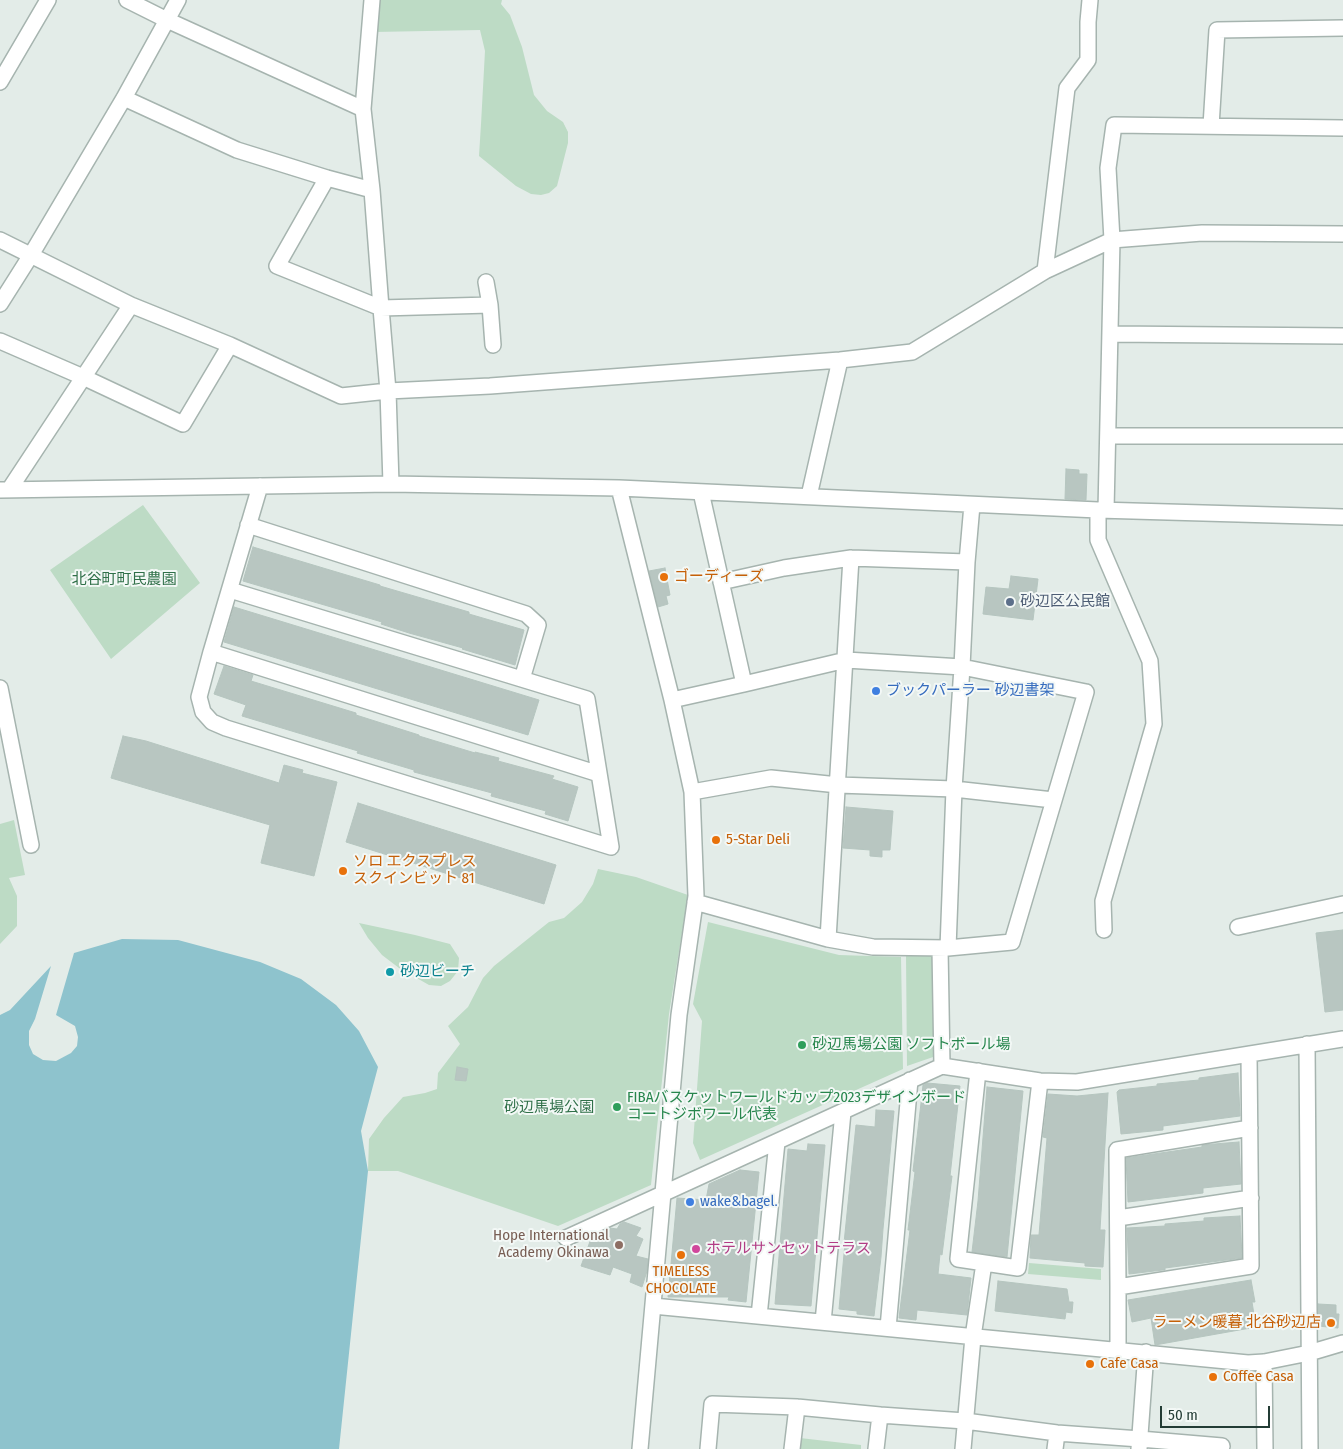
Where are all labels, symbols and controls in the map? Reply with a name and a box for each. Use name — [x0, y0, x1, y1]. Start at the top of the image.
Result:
place label: ゴーディーズ — [674, 568, 764, 586]
park label: 北谷町町民農園 — [72, 571, 176, 589]
marker: ゴーディーズ — [658, 571, 670, 583]
place label: 砂辺区公民館 — [1020, 593, 1110, 611]
marker: 砂辺区公民館 — [1004, 596, 1016, 608]
place label: ブックパーラー 砂辺書架 — [886, 682, 1055, 700]
marker: ブックパーラー 砂辺書架 — [870, 685, 882, 697]
place label: 5-Star Deli — [726, 831, 790, 849]
marker: 5-Star Deli — [710, 834, 722, 846]
place label: ソロ エクスプレス スクインビット 81 — [353, 853, 477, 888]
marker: ソロ エクスプレス スクインビット 81 — [337, 865, 349, 877]
place label: 砂辺ビーチ — [400, 963, 475, 981]
marker: 砂辺ビーチ — [384, 966, 396, 978]
place label: 砂辺馬場公園 ソフトボール場 — [812, 1036, 1011, 1054]
marker: 砂辺馬場公園 ソフトボール場 — [796, 1039, 808, 1051]
place label: FIBAバスケットワールドカップ2023デザインボード コートジボワール代表 — [627, 1089, 966, 1124]
park label: 砂辺馬場公園 — [504, 1099, 594, 1117]
marker: FIBAバスケットワールドカップ2023デザインボード コートジボワール代表 — [611, 1101, 623, 1113]
place label: wake&bagel. — [700, 1193, 778, 1211]
marker: wake&bagel. — [684, 1196, 696, 1208]
place label: Hope International Academy Okinawa — [493, 1227, 609, 1262]
marker: Hope International Academy Okinawa — [613, 1239, 625, 1251]
place label: ホテルサンセットテラス — [706, 1240, 871, 1258]
marker: ホテルサンセットテラス — [690, 1243, 702, 1255]
marker: TIMELESS CHOCOLATE — [675, 1249, 687, 1261]
place label: TIMELESS CHOCOLATE — [646, 1263, 716, 1298]
place label: ラーメン暖暮 北谷砂辺店 — [1152, 1314, 1321, 1332]
marker: ラーメン暖暮 北谷砂辺店 — [1325, 1317, 1337, 1329]
place label: Cafe Casa — [1100, 1355, 1159, 1373]
marker: Cafe Casa — [1084, 1358, 1096, 1370]
place label: Coffee Casa — [1223, 1368, 1294, 1386]
marker: Coffee Casa — [1207, 1371, 1219, 1383]
scale bar — [1163, 1396, 1273, 1428]
text: 50 m — [1168, 1406, 1198, 1424]

